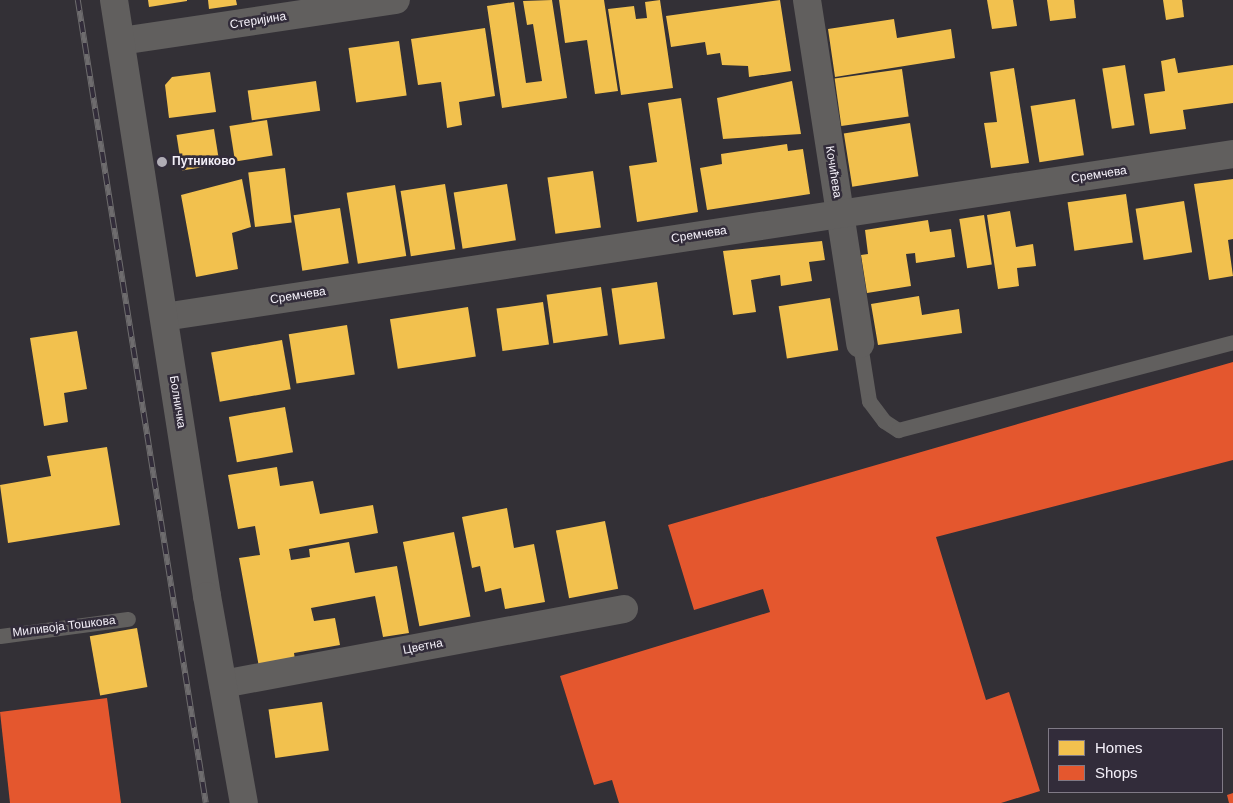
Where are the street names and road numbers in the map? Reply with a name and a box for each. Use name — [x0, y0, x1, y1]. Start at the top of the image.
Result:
street label: Стеријина — [229, 9, 287, 33]
street label: Кочићева — [822, 145, 844, 199]
street label: Сремчева — [1070, 164, 1128, 186]
street label: Сремчева — [670, 224, 728, 246]
street label: Сремчева — [269, 285, 327, 307]
street label: Болничка — [166, 375, 188, 429]
street label: Миливоја Тошкова — [12, 614, 116, 640]
street label: Цветна — [402, 636, 444, 658]

